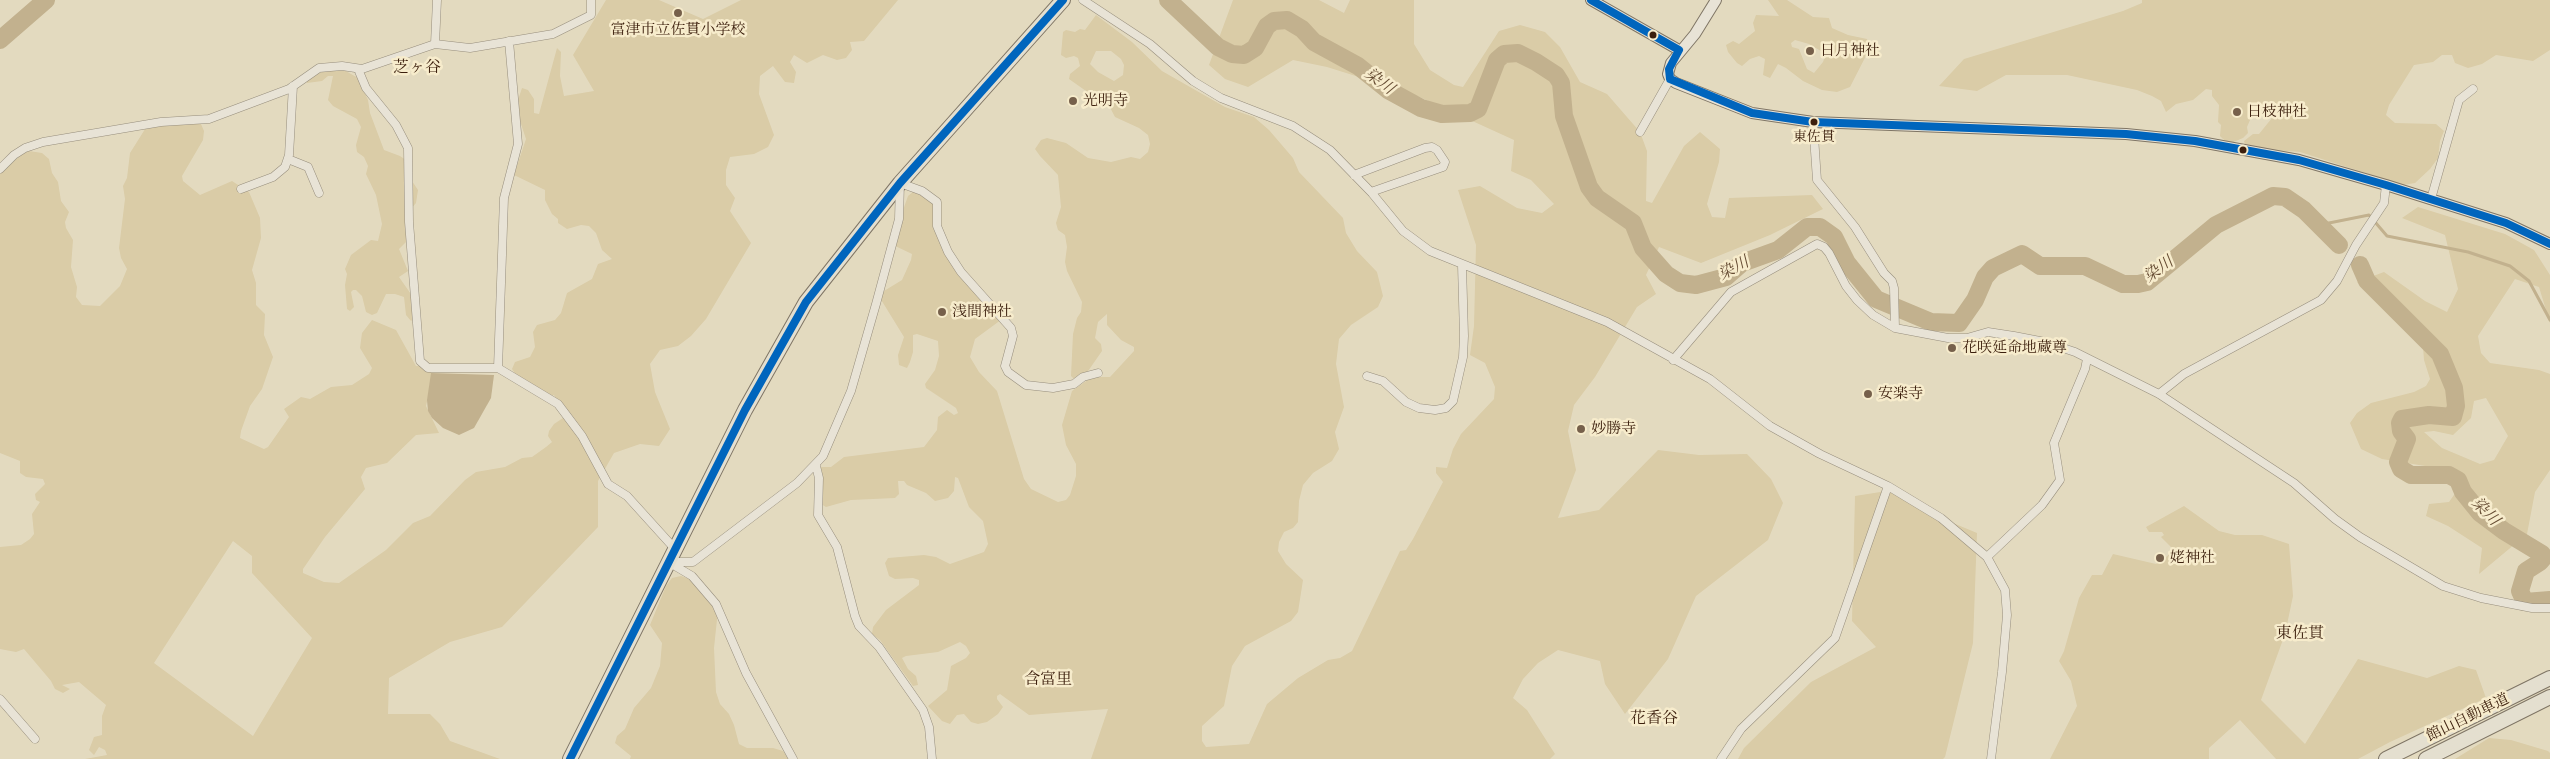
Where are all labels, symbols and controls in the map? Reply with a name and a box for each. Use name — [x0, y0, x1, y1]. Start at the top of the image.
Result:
marker: 富津市立佐貫小学校 — [672, 7, 684, 19]
place label: 富津市立佐貫小学校 — [611, 21, 745, 39]
unlabelled marker — [1648, 30, 1658, 40]
place label: 日月神社 — [1820, 42, 1880, 60]
marker: 日月神社 — [1804, 45, 1816, 57]
district label: 芝ヶ谷 — [393, 58, 441, 78]
water label: 染川 — [1360, 65, 1398, 99]
place label: 光明寺 — [1083, 92, 1128, 110]
marker: 光明寺 — [1067, 95, 1079, 107]
place label: 日枝神社 — [2247, 103, 2307, 121]
marker: 日枝神社 — [2231, 106, 2243, 118]
marker: 東佐貫 — [1809, 117, 1819, 127]
place label: 東佐貫 — [1793, 130, 1835, 146]
unlabelled marker — [2238, 145, 2248, 155]
water label: 染川 — [1715, 253, 1753, 285]
water label: 染川 — [2140, 253, 2178, 287]
place label: 浅間神社 — [952, 303, 1012, 321]
marker: 浅間神社 — [936, 306, 948, 318]
place label: 花咲延命地蔵尊 — [1962, 339, 2067, 357]
marker: 花咲延命地蔵尊 — [1946, 342, 1958, 354]
place label: 安楽寺 — [1878, 385, 1923, 403]
marker: 安楽寺 — [1862, 388, 1874, 400]
place label: 妙勝寺 — [1591, 420, 1636, 438]
marker: 妙勝寺 — [1575, 423, 1587, 435]
water label: 染川 — [2467, 494, 2503, 530]
place label: 姥神社 — [2170, 549, 2215, 567]
marker: 姥神社 — [2154, 552, 2166, 564]
district label: 東佐貫 — [2276, 624, 2324, 644]
district label: 含富里 — [1024, 670, 1072, 690]
street label: 館山自動車道 — [2424, 690, 2512, 746]
district label: 花香谷 — [1630, 709, 1678, 729]

